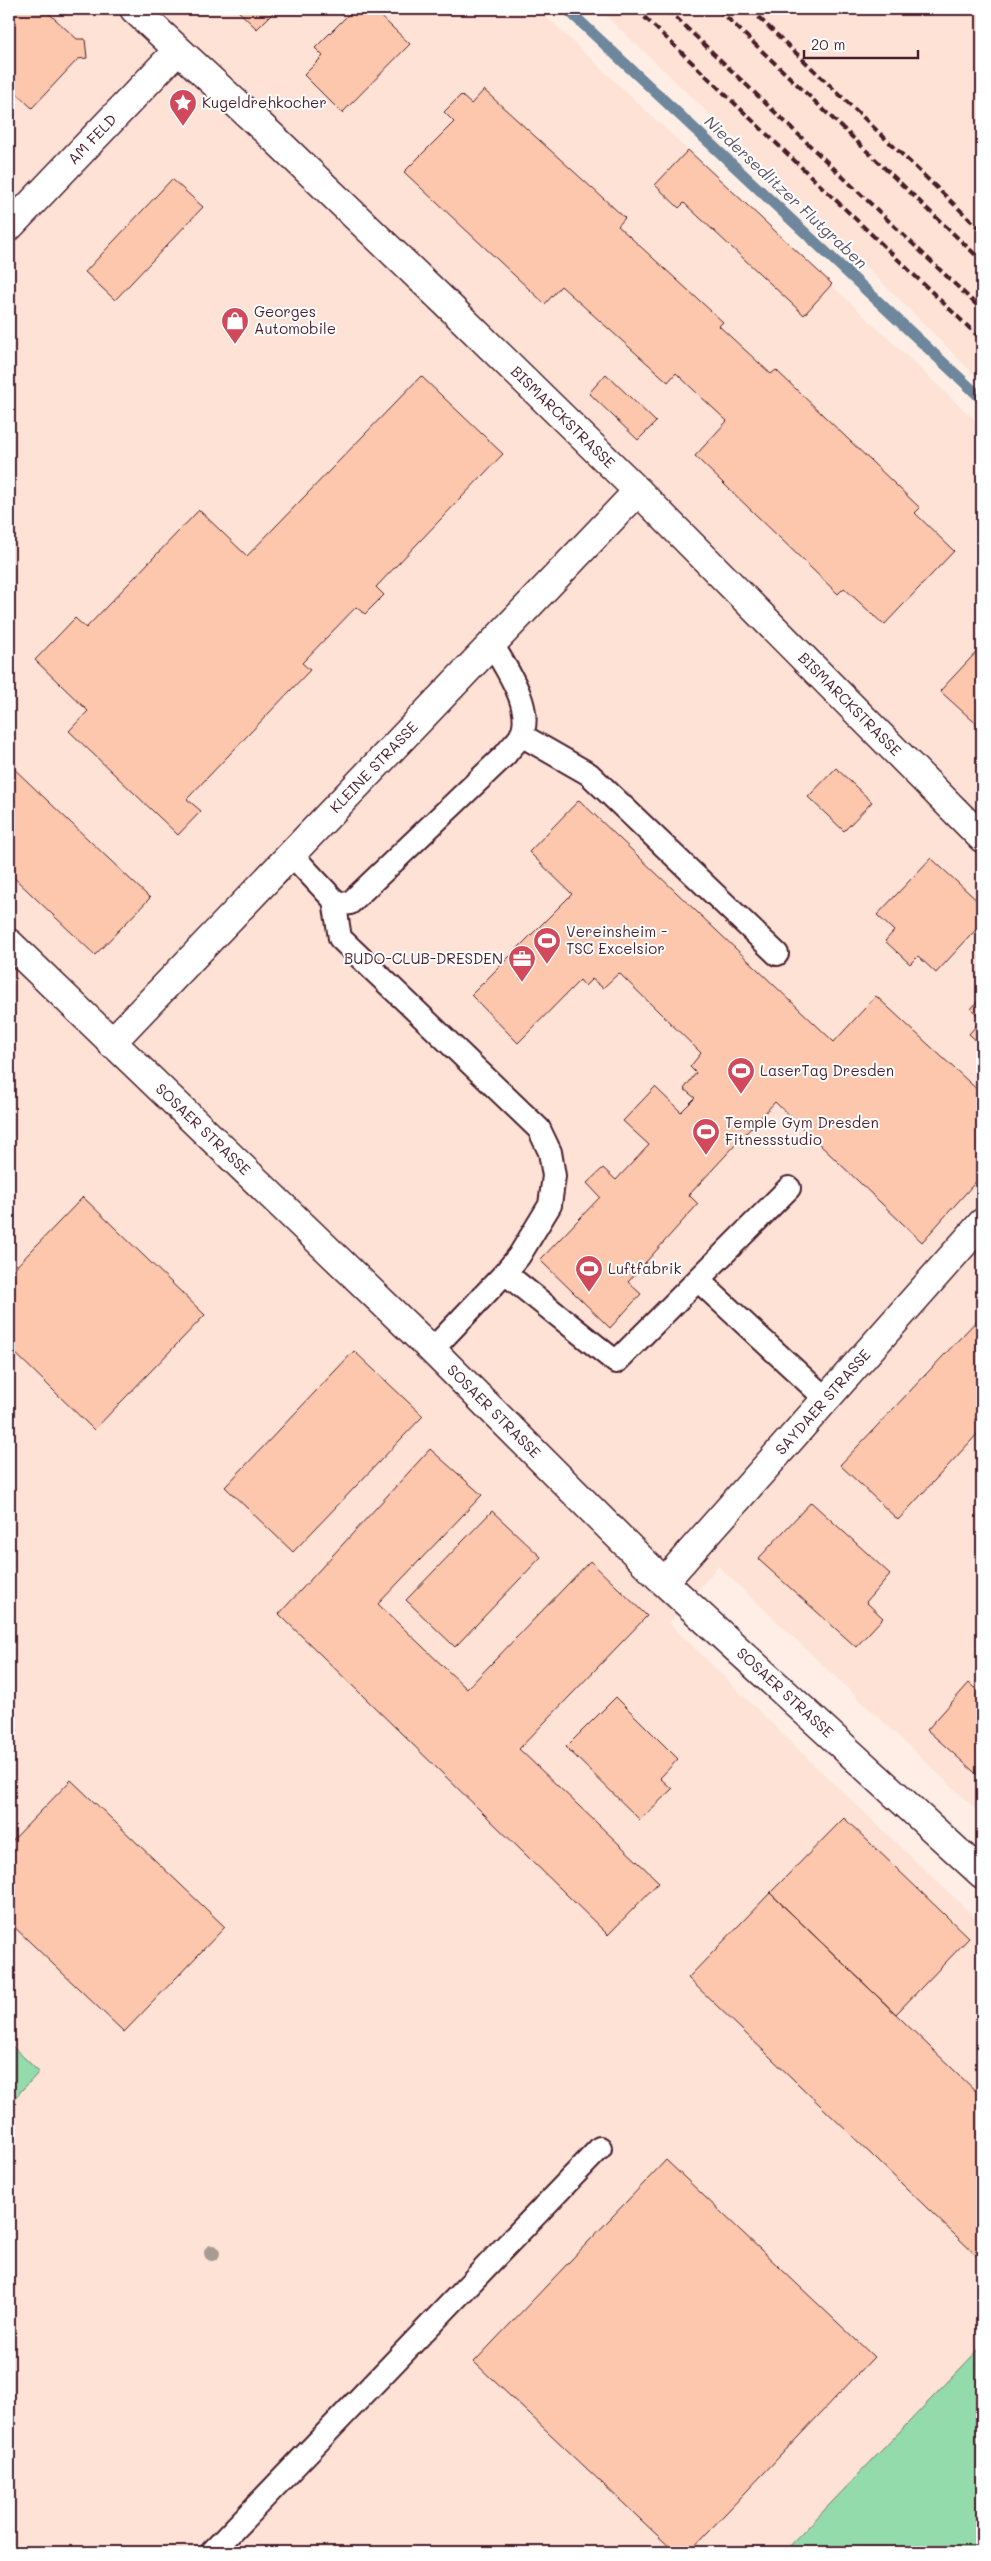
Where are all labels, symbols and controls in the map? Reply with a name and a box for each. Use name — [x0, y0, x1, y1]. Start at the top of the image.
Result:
scale bar — [804, 28, 917, 60]
text: 20 m — [811, 34, 845, 54]
place icon: Kugeldrehkocher — [168, 88, 198, 127]
place label: Kugeldrehkocher — [202, 92, 327, 112]
street label: AM FELD — [63, 109, 121, 168]
water label: Niedersedlitzer Flutgraben — [700, 110, 872, 273]
place label: Georges Automobile — [254, 301, 336, 338]
shop icon: Georges Automobile — [220, 306, 250, 345]
street label: BISMARCKSTRASSE — [507, 361, 620, 472]
street label: BISMARCKSTRASSE — [794, 648, 906, 760]
street label: KLEINE STRASSE — [325, 716, 422, 817]
place label: Vereinsheim - TSC Excelsior — [566, 921, 667, 958]
sports icon: Vereinsheim - TSC Excelsior — [532, 926, 562, 965]
office icon: BUDO-CLUB-DRESDEN — [507, 944, 537, 983]
place label: BUDO-CLUB-DRESDEN — [344, 948, 503, 968]
sports icon: LaserTag Dresden — [726, 1056, 756, 1095]
place label: LaserTag Dresden — [760, 1060, 894, 1080]
street label: SOSAER STRASSE — [152, 1078, 256, 1179]
place label: Temple Gym Dresden Fitnessstudio — [725, 1112, 879, 1149]
sports icon: Temple Gym Dresden Fitnessstudio — [691, 1117, 721, 1156]
sports icon: Luftfabrik — [574, 1254, 604, 1293]
place label: Luftfabrik — [608, 1258, 681, 1278]
street label: SAYDAER STRASSE — [770, 1344, 875, 1459]
street label: SOSAER STRASSE — [443, 1360, 546, 1462]
street label: SOSAER STRASSE — [733, 1643, 838, 1742]

